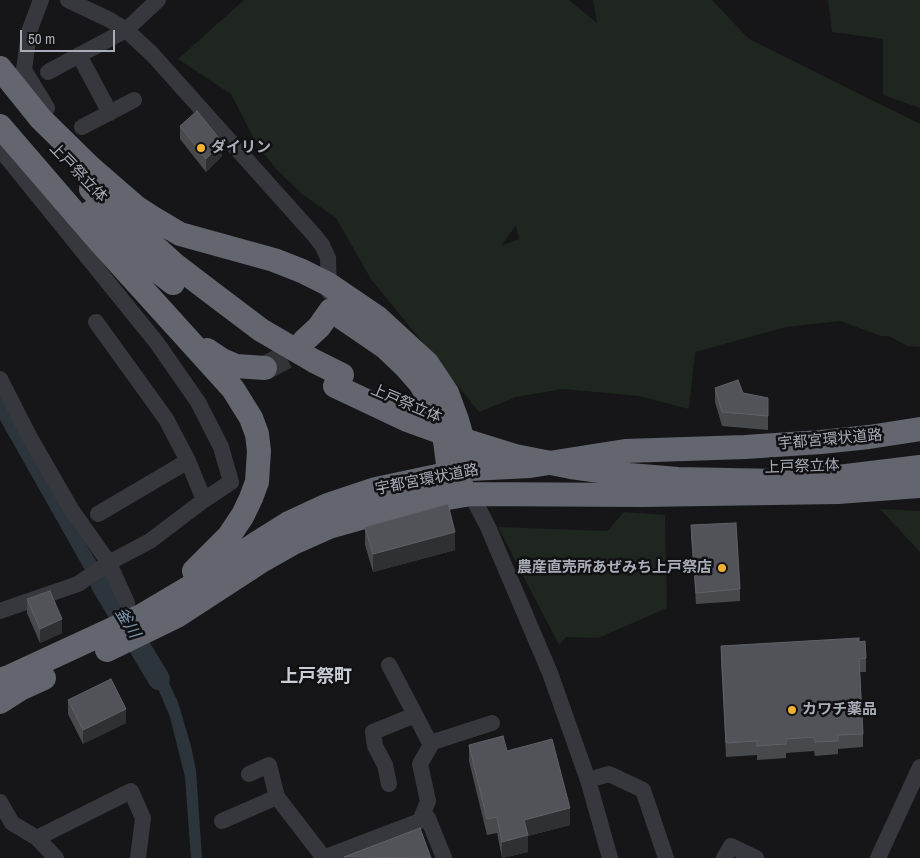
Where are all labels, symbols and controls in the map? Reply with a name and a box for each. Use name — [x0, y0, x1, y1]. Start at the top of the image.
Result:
scale bar — [22, 20, 118, 52]
text: 50 m — [28, 28, 55, 49]
place label: ダイリン — [211, 139, 271, 157]
street label: 上戸祭立体 — [45, 140, 111, 206]
marker: ダイリン — [195, 142, 207, 154]
street label: 上戸祭立体 — [368, 381, 444, 427]
street label: 宇都宮環状道路 — [777, 426, 883, 454]
street label: 上戸祭立体 — [764, 457, 840, 477]
street label: 宇都宮環状道路 — [374, 461, 480, 499]
place label: 農産直売所あぜみち上戸祭店 — [517, 559, 712, 577]
marker: 農産直売所あぜみち上戸祭店 — [716, 562, 728, 574]
water label: 釜川 — [111, 604, 143, 642]
district label: 上戸祭町 — [280, 666, 352, 688]
place label: カワチ薬品 — [802, 701, 877, 719]
marker: カワチ薬品 — [786, 704, 798, 716]

